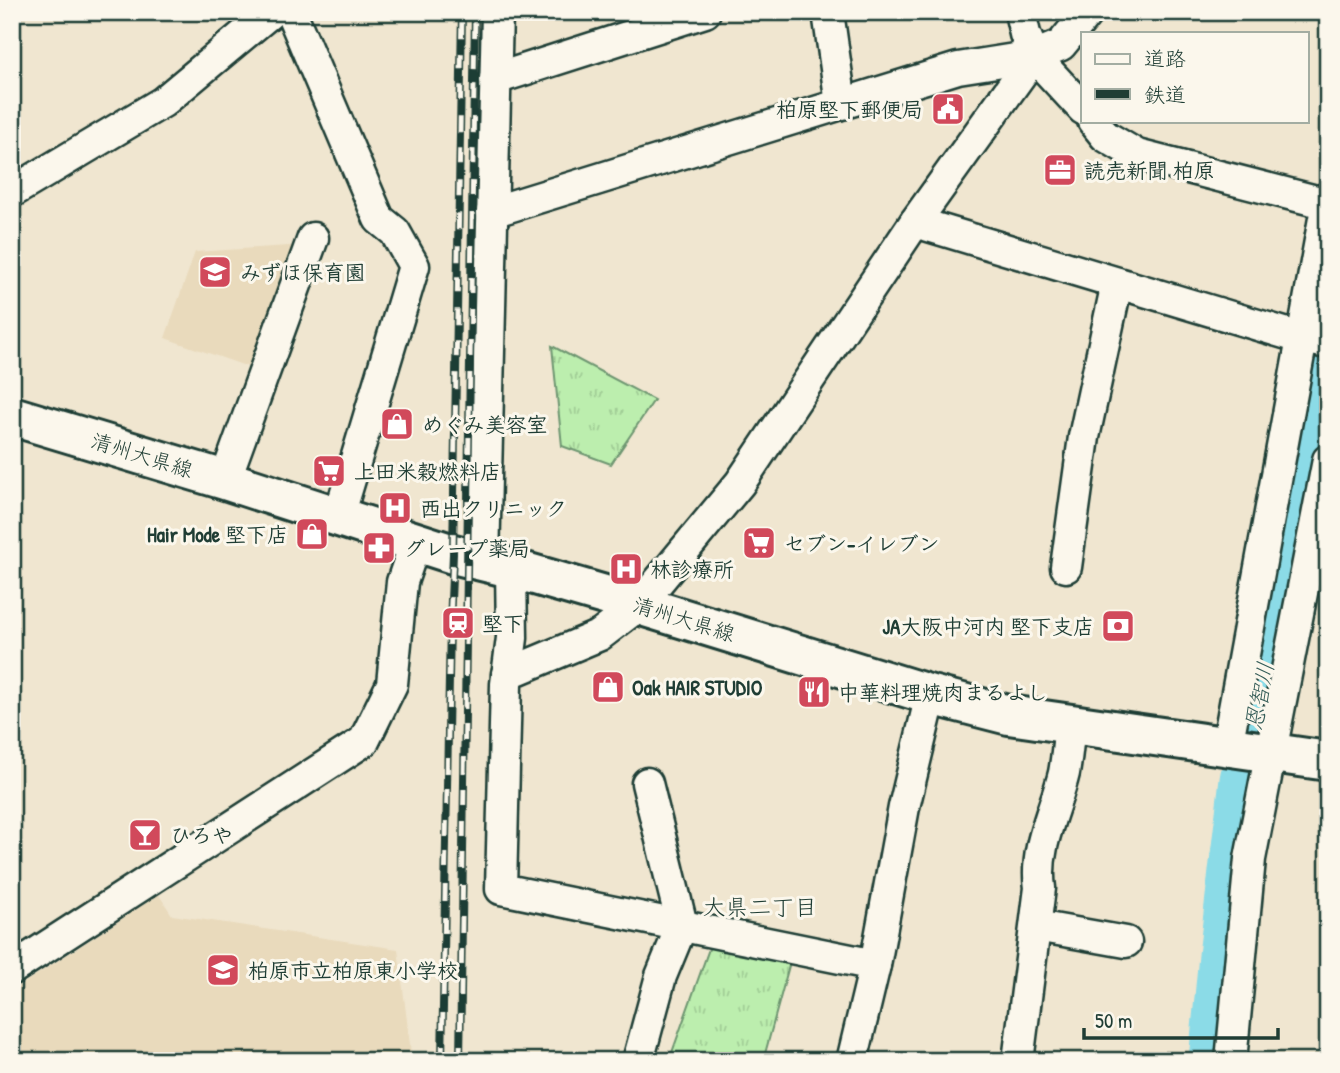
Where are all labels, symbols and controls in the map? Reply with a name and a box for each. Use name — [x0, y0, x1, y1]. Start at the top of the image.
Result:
legend — [1081, 32, 1308, 122]
text: 道路 — [1144, 44, 1186, 73]
text: 鉄道 — [1144, 80, 1186, 109]
public building icon: 柏原堅下郵便局 — [929, 90, 967, 128]
place label: 柏原堅下郵便局 — [776, 95, 923, 124]
office icon: 読売新聞 柏原 — [1041, 151, 1079, 189]
place label: 読売新聞 柏原 — [1084, 156, 1215, 185]
school or university icon: みずほ保育園 — [196, 253, 234, 291]
place label: みずほ保育園 — [240, 258, 366, 287]
shop icon: めぐみ美容室 — [378, 405, 416, 443]
place label: めぐみ美容室 — [422, 410, 548, 439]
street label: 清州大県線 — [88, 426, 196, 484]
supermarket icon: 上田米穀燃料店 — [310, 452, 348, 490]
place label: 上田米穀燃料店 — [354, 457, 501, 486]
hospital icon: 西出クリニック — [376, 489, 414, 527]
place label: 西出クリニック — [420, 494, 567, 523]
shop icon: Hair Mode 堅下店 — [293, 515, 331, 553]
place label: Hair Mode 堅下店 — [147, 520, 288, 549]
supermarket icon: セブン-イレブン — [740, 524, 778, 562]
pharmacy icon: グレープ薬局 — [360, 529, 398, 567]
place label: セブン-イレブン — [784, 529, 939, 558]
place label: グレープ薬局 — [404, 534, 530, 563]
hospital icon: 林診療所 — [607, 550, 645, 588]
place label: 林診療所 — [650, 555, 734, 584]
street label: 清州大県線 — [630, 590, 738, 648]
station icon: 堅下 — [439, 604, 477, 642]
bank icon: JA大阪中河内 堅下支店 — [1099, 607, 1137, 645]
place label: 堅下 — [482, 609, 524, 638]
place label: JA大阪中河内 堅下支店 — [882, 612, 1094, 641]
water label: 恩智川 — [1237, 659, 1281, 733]
shop icon: Oak HAIR STUDIO — [589, 668, 627, 706]
place label: Oak HAIR STUDIO — [632, 673, 763, 702]
restaurant icon: 中華料理焼肉まるよし — [795, 673, 833, 711]
place label: 中華料理焼肉まるよし — [838, 678, 1048, 707]
bar icon: ひろや — [126, 816, 164, 854]
place label: ひろや — [170, 821, 233, 850]
district label: 大県二丁目 — [703, 891, 818, 922]
school or university icon: 柏原市立柏原東小学校 — [204, 951, 242, 989]
place label: 柏原市立柏原東小学校 — [248, 956, 458, 985]
scale bar — [1084, 996, 1279, 1040]
text: 50 m — [1095, 1006, 1132, 1035]

